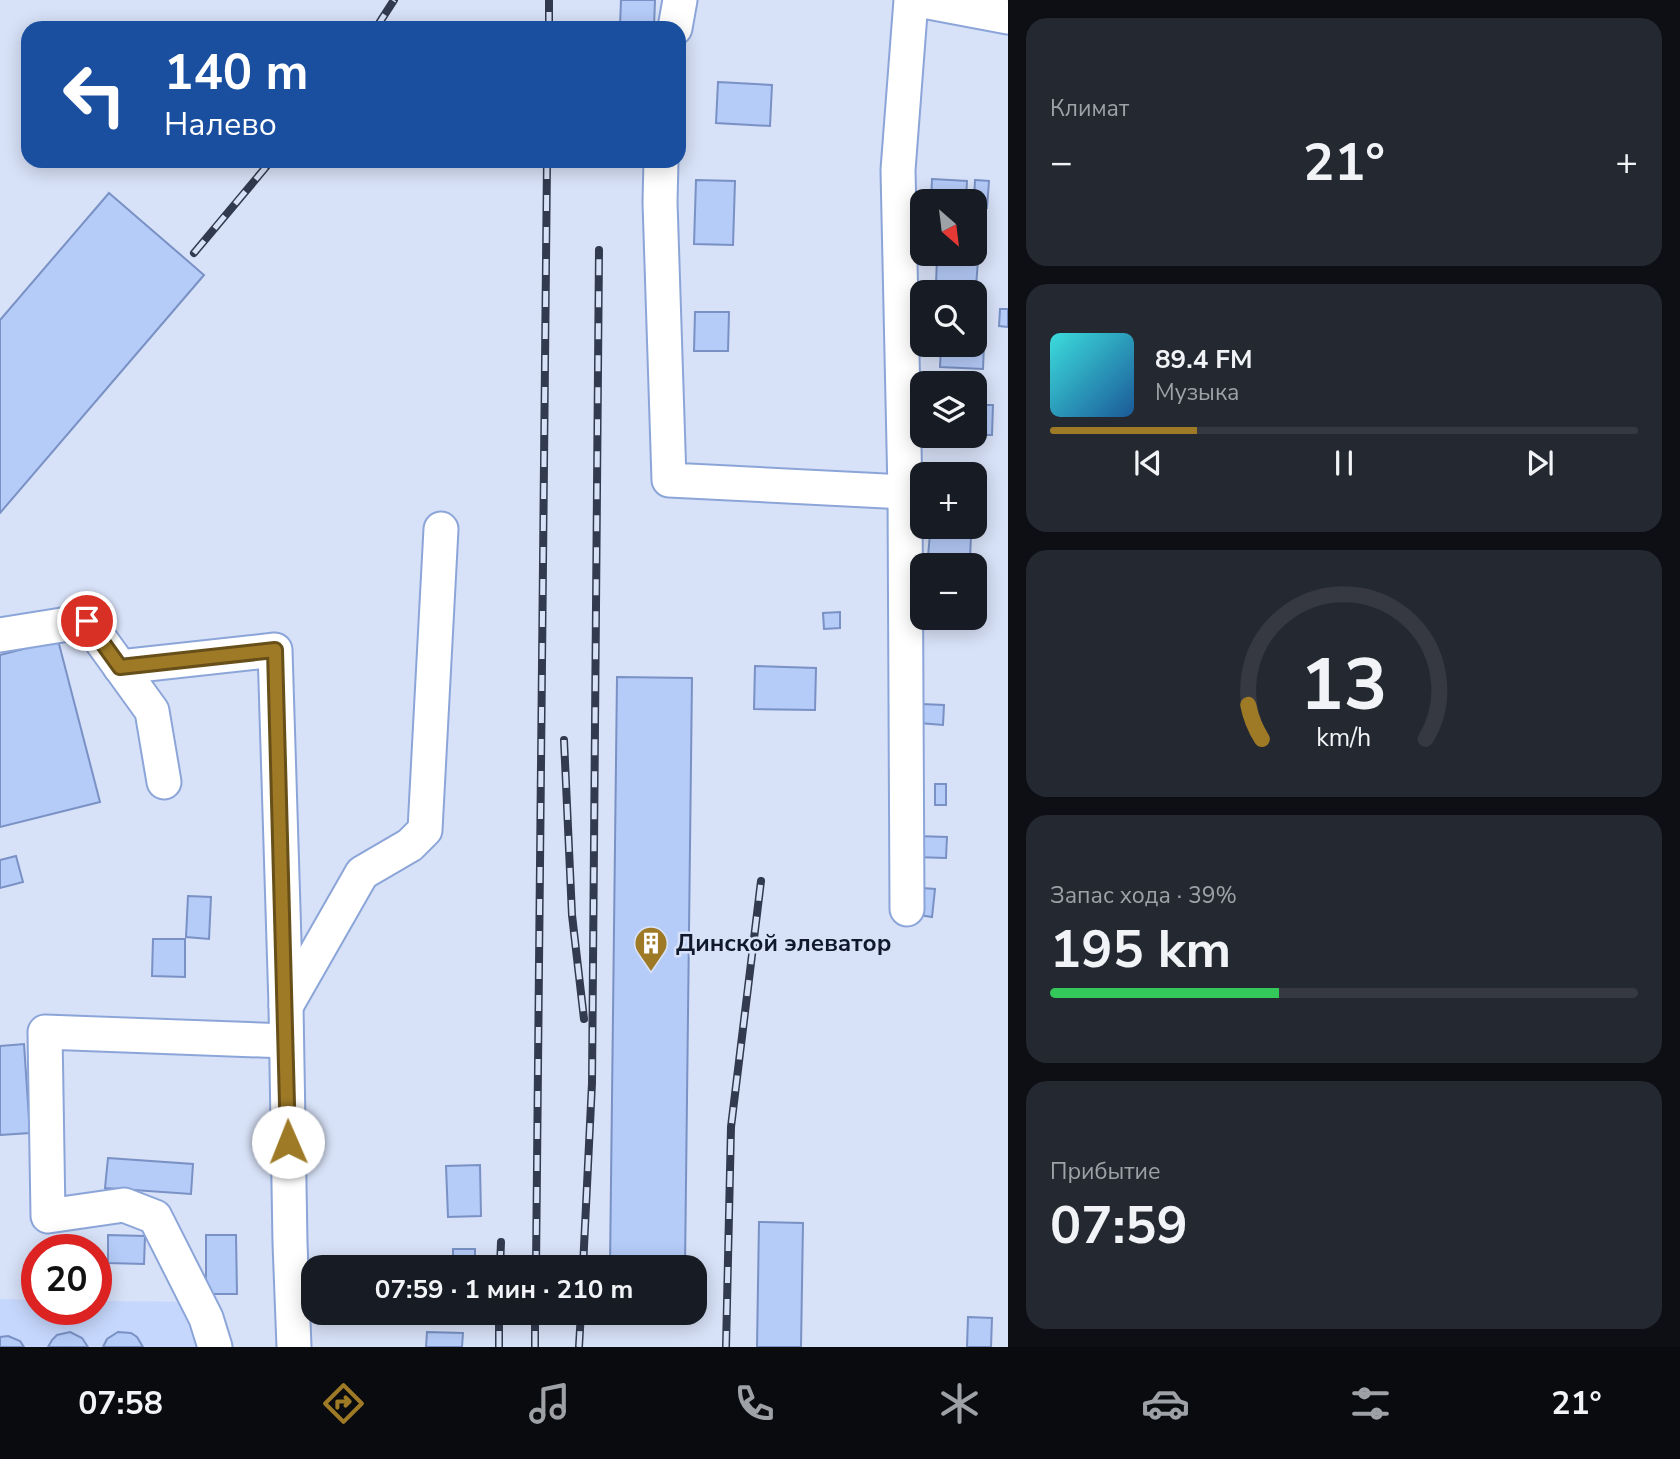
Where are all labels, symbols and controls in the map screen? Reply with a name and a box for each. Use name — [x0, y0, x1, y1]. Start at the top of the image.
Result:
text: 140 m — [164, 39, 308, 106]
icon: left — [49, 49, 140, 140]
text: Климат — [1050, 93, 1129, 124]
text: Налево — [164, 103, 277, 146]
text: 21° — [1303, 127, 1385, 198]
text: − — [1050, 137, 1073, 188]
text: + — [1615, 137, 1638, 188]
north arrow — [910, 189, 987, 266]
map controls — [910, 189, 987, 630]
button: search — [910, 280, 987, 357]
text: 89.4 FM — [1155, 342, 1252, 377]
button: layers — [910, 371, 987, 448]
text: Музыка — [1155, 377, 1239, 408]
icon: previous — [1129, 444, 1167, 482]
icon: pause — [1325, 444, 1363, 482]
icon: next — [1521, 444, 1559, 482]
button: + — [910, 462, 987, 539]
button: − — [910, 553, 987, 630]
pin — [57, 591, 117, 651]
icon: arrive — [68, 602, 106, 640]
text: 13 — [1300, 636, 1388, 736]
text: km/h — [1316, 721, 1372, 755]
text: Запас хода · 39% — [1050, 880, 1237, 911]
text: 195 km — [1050, 914, 1231, 985]
building icon: Динской элеватор — [632, 924, 670, 973]
place label: Динской элеватор — [676, 927, 891, 959]
position arrow — [251, 1105, 325, 1179]
text: Прибытие — [1050, 1156, 1160, 1187]
text: 07:59 — [1050, 1190, 1188, 1261]
speed limit sign: 20 — [21, 1234, 112, 1325]
text: 07:59 · 1 мин · 210 m — [375, 1272, 633, 1307]
icon: directions — [319, 1379, 368, 1428]
icon: music — [525, 1379, 574, 1428]
icon: phone — [730, 1379, 779, 1428]
icon: climate — [935, 1379, 984, 1428]
icon: car — [1141, 1379, 1190, 1428]
icon: filters — [1346, 1379, 1395, 1428]
text: 07:58 — [78, 1382, 163, 1425]
text: 21° — [1551, 1382, 1602, 1425]

